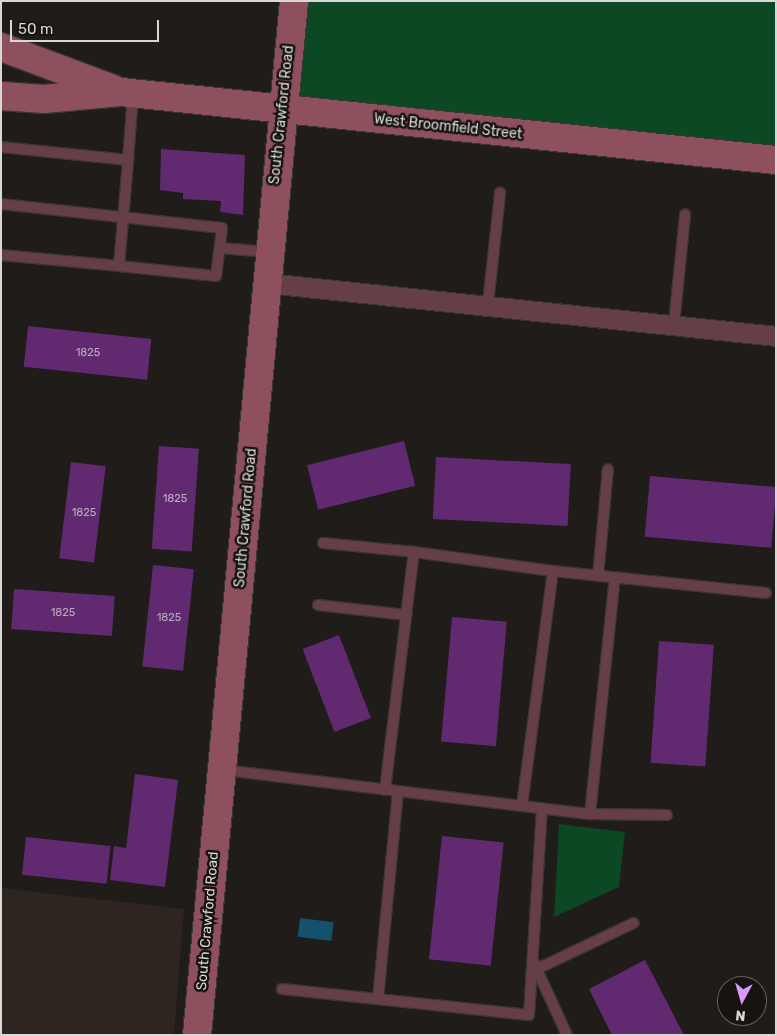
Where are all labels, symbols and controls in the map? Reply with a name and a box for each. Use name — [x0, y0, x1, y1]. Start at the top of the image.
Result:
scale bar — [12, 10, 161, 42]
text: 50 m — [18, 20, 53, 38]
street label: South Crawford Road — [266, 45, 298, 185]
street label: West Broomfield Street — [373, 111, 523, 143]
house number: 1825 — [76, 346, 100, 360]
street label: South Crawford Road — [232, 448, 260, 588]
house number: 1825 — [163, 492, 187, 506]
house number: 1825 — [72, 506, 96, 520]
house number: 1825 — [51, 606, 75, 620]
house number: 1825 — [157, 611, 181, 625]
street label: South Crawford Road — [194, 851, 222, 991]
north arrow — [717, 976, 767, 1026]
text: N — [735, 1006, 746, 1024]

